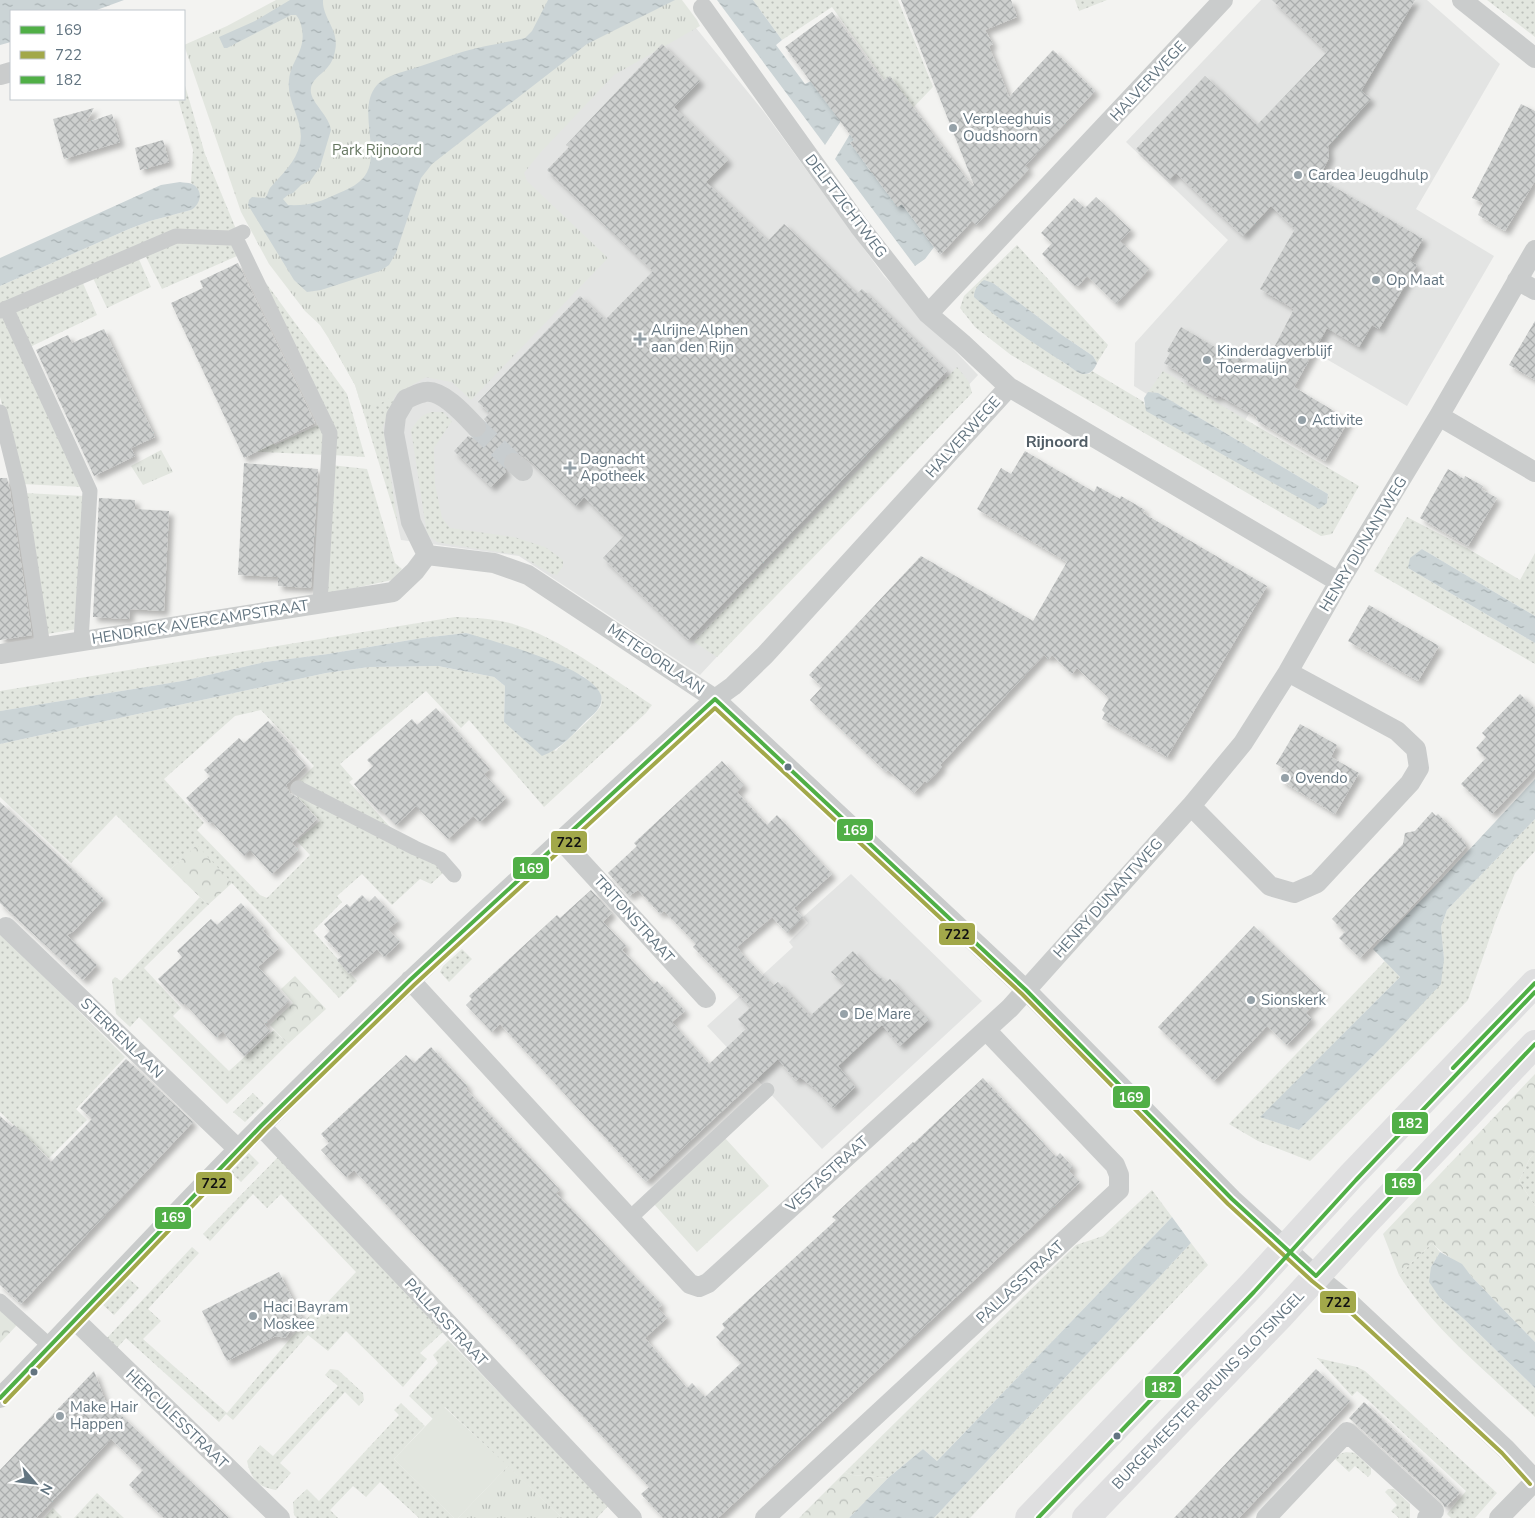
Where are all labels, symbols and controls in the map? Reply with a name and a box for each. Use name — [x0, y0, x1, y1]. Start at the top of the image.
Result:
legend — [10, 10, 185, 100]
text: 169 — [55, 20, 82, 40]
street label: HALVERWEGE — [1106, 37, 1190, 125]
text: 722 — [55, 45, 82, 65]
text: 182 — [55, 70, 82, 90]
place label: Verpleeghuis Oudshoorn — [962, 109, 1051, 146]
marker: Verpleeghuis Oudshoorn — [947, 122, 959, 134]
park label: Park Rijnoord — [332, 140, 422, 160]
street label: DELFTZICHTWEG — [800, 150, 892, 262]
place label: Cardea Jeugdhulp — [1308, 165, 1429, 185]
marker: Cardea Jeugdhulp — [1292, 169, 1304, 181]
place label: Op Maat — [1386, 270, 1445, 290]
marker: Op Maat — [1370, 274, 1382, 286]
place label: Alrijne Alphen aan den Rijn — [651, 320, 748, 357]
marker: Alrijne Alphen aan den Rijn — [633, 332, 647, 346]
place label: Kinderdagverblijf Toermalijn — [1217, 341, 1333, 378]
marker: Kinderdagverblijf Toermalijn — [1201, 354, 1213, 366]
street label: HALVERWEGE — [921, 392, 1005, 482]
place label: Activite — [1312, 410, 1363, 430]
marker: Activite — [1296, 414, 1308, 426]
district label: Rijnoord — [1026, 431, 1088, 453]
place label: Dagnacht Apotheek — [580, 449, 646, 486]
marker: Dagnacht Apotheek — [564, 462, 576, 474]
street label: HENRY DUNANTWEG — [1315, 473, 1411, 615]
street label: HENDRICK AVERCAMPSTRAAT — [90, 595, 310, 649]
street label: METEOORLAAN — [604, 619, 708, 699]
unlabelled marker — [783, 762, 793, 772]
place label: Ovendo — [1295, 768, 1348, 788]
marker: Ovendo — [1279, 772, 1291, 784]
line badge: 169 — [836, 818, 874, 842]
text: 169 — [842, 821, 868, 840]
line badge: 722 — [550, 830, 588, 854]
text: 722 — [556, 833, 582, 852]
street label: HENRY DUNANTWEG — [1049, 834, 1167, 962]
line badge: 169 — [512, 856, 550, 880]
text: 169 — [518, 859, 544, 878]
street label: TRITONSTRAAT — [589, 871, 679, 967]
line badge: 722 — [938, 922, 976, 946]
text: 722 — [944, 925, 970, 944]
place label: Sionskerk — [1261, 990, 1326, 1010]
street label: STERRENLAAN — [76, 993, 168, 1083]
marker: Sionskerk — [1245, 994, 1257, 1006]
place label: De Mare — [854, 1004, 911, 1024]
marker: De Mare — [838, 1008, 850, 1020]
line badge: 169 — [1112, 1085, 1151, 1109]
text: 169 — [1118, 1088, 1144, 1107]
line badge: 182 — [1391, 1111, 1429, 1135]
text: 182 — [1397, 1114, 1423, 1133]
street label: VESTASTRAAT — [781, 1132, 872, 1217]
line badge: 722 — [195, 1171, 233, 1195]
line badge: 169 — [1384, 1172, 1422, 1196]
text: 722 — [201, 1174, 227, 1193]
text: 169 — [1390, 1174, 1416, 1193]
line badge: 169 — [154, 1206, 192, 1230]
text: 169 — [160, 1208, 186, 1227]
street label: PALLASSTRAAT — [972, 1236, 1068, 1328]
street label: PALLASSTRAAT — [400, 1274, 492, 1370]
street label: BURGEMEESTER BRUINS SLOTSINGEL — [1107, 1286, 1309, 1494]
line badge: 722 — [1319, 1290, 1357, 1314]
text: 722 — [1325, 1293, 1351, 1312]
place label: Haci Bayram Moskee — [263, 1297, 348, 1334]
marker: Haci Bayram Moskee — [247, 1310, 259, 1322]
street label: HERCULESSTRAAT — [122, 1365, 232, 1473]
unlabelled marker — [29, 1367, 39, 1377]
line badge: 182 — [1144, 1375, 1182, 1399]
text: 182 — [1150, 1378, 1176, 1397]
place label: Make Hair Happen — [70, 1397, 139, 1434]
marker: Make Hair Happen — [54, 1410, 66, 1422]
unlabelled marker — [1112, 1431, 1122, 1441]
north arrow — [10, 1458, 60, 1508]
text: N — [35, 1480, 57, 1498]

